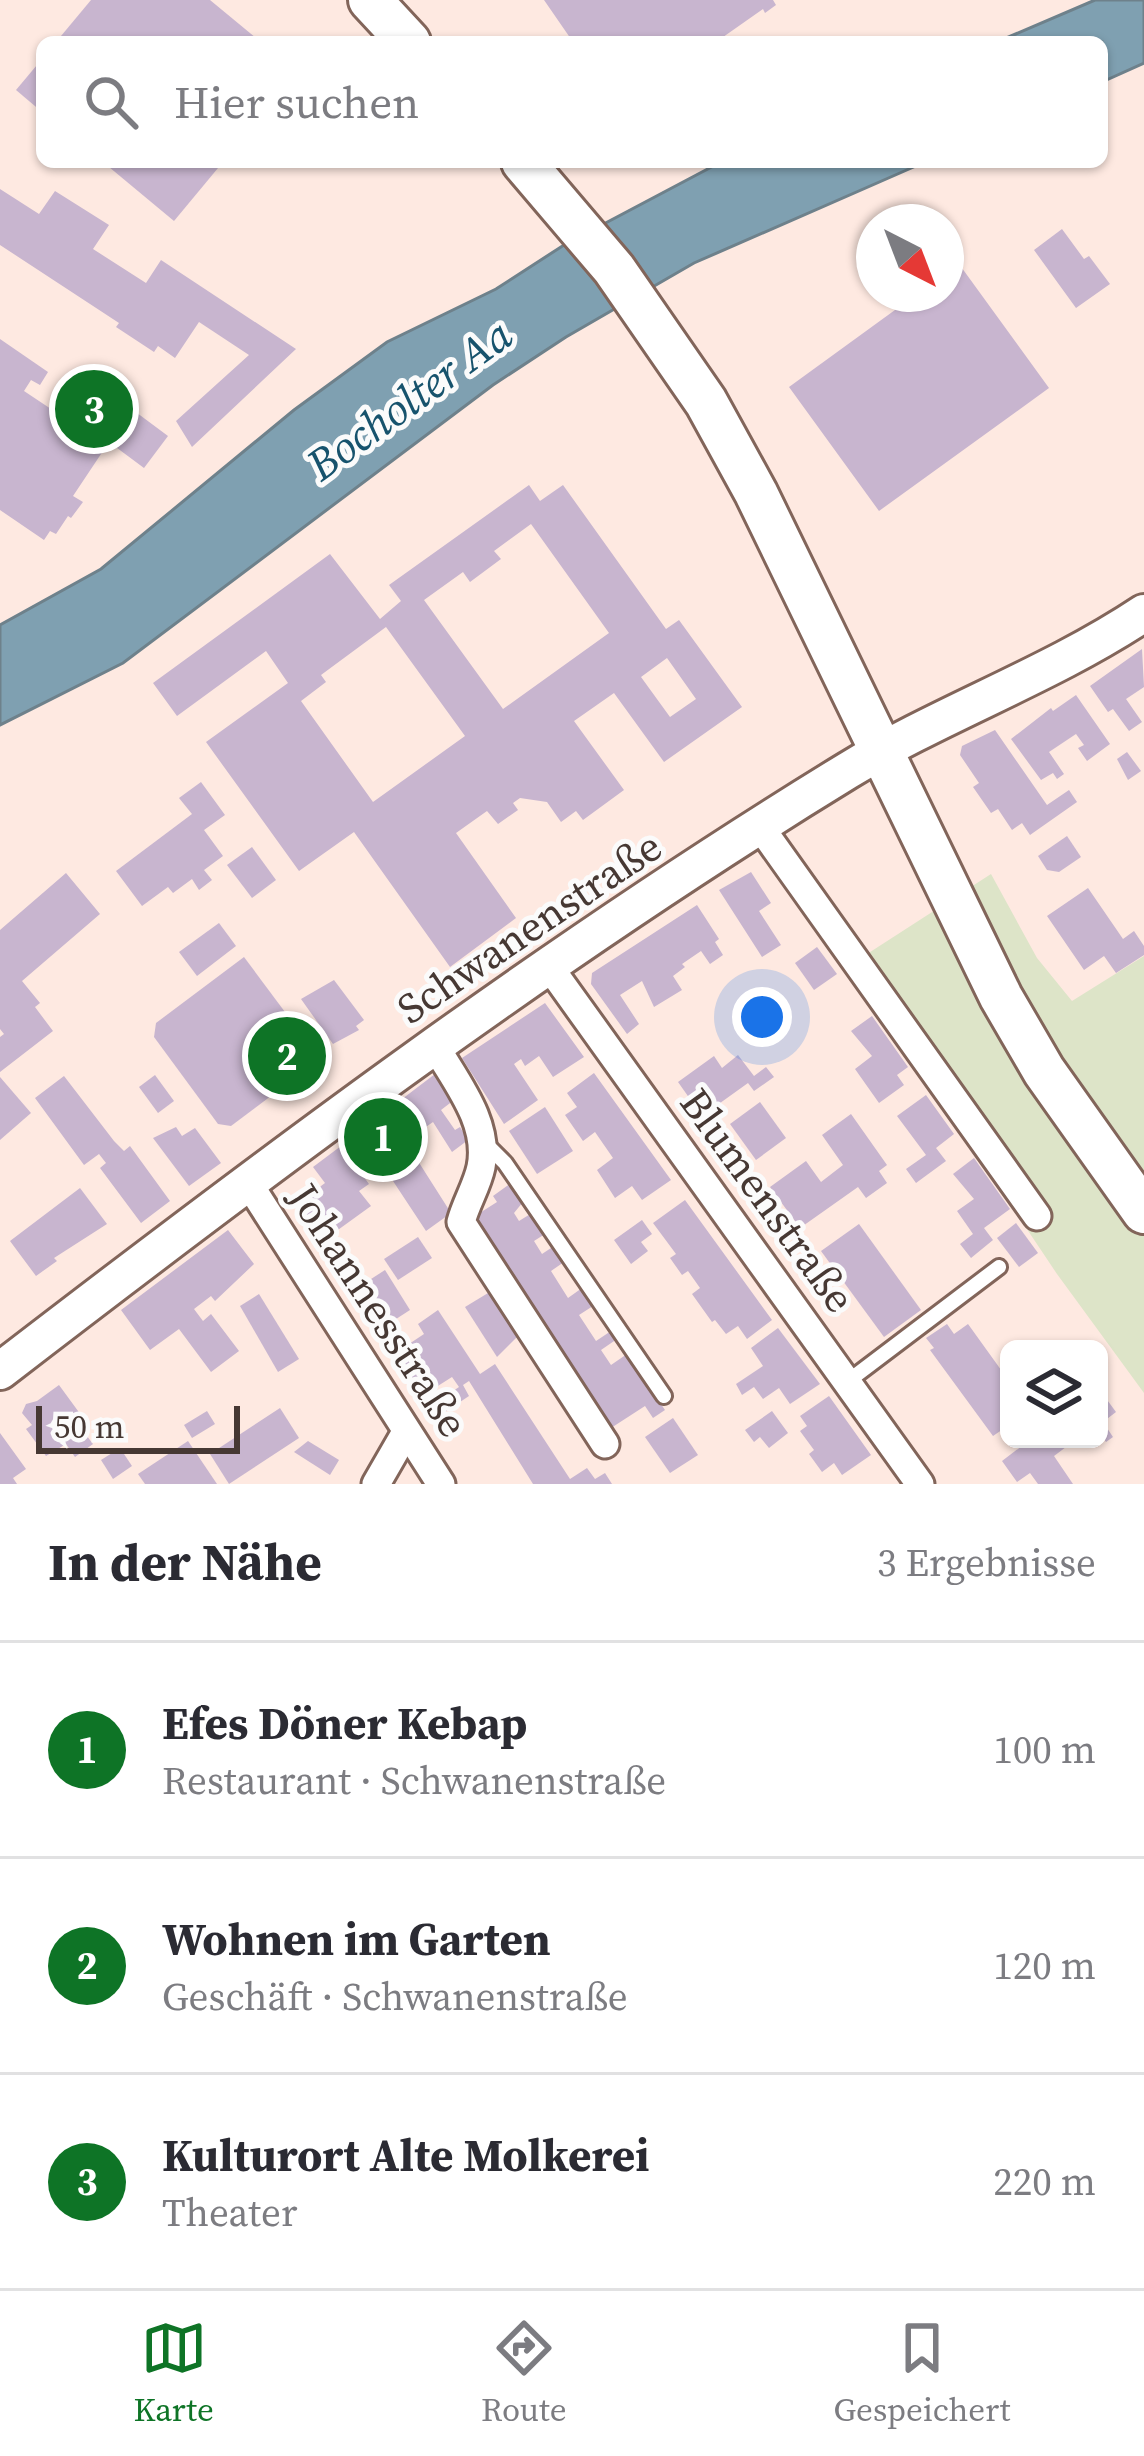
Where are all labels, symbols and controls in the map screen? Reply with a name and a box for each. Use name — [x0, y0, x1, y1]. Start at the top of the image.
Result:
search box — [36, 36, 1108, 168]
icon: search — [78, 69, 144, 135]
text: Hier suchen — [174, 71, 419, 133]
north arrow — [856, 204, 964, 312]
water label: Bocholter Aa — [293, 303, 525, 495]
pin: 3 — [55, 364, 133, 454]
street label: Schwanenstraße — [385, 817, 673, 1037]
your location — [732, 987, 792, 1047]
pin: 2 — [248, 1011, 326, 1101]
street label: Blumenstraße — [667, 1076, 869, 1324]
pin: 1 — [344, 1092, 422, 1182]
street label: Johannesstraße — [275, 1171, 483, 1448]
map controls — [1000, 1340, 1108, 1448]
button: layers — [1000, 1340, 1108, 1448]
scale bar — [36, 1400, 240, 1453]
text: 50 m — [54, 1404, 124, 1449]
text: In der Nähe — [48, 1527, 322, 1597]
text: 3 Ergebnisse — [877, 1536, 1096, 1589]
text: Efes Döner Kebap — [162, 1692, 527, 1754]
text: 1 — [76, 1723, 98, 1776]
text: 100 m — [993, 1723, 1096, 1776]
text: Restaurant · Schwanenstraße — [162, 1754, 666, 1807]
text: Wohnen im Garten — [162, 1908, 551, 1970]
text: 2 — [76, 1939, 98, 1992]
text: 120 m — [993, 1939, 1096, 1992]
text: Geschäft · Schwanenstraße — [162, 1970, 628, 2023]
text: Kulturort Alte Molkerei — [162, 2124, 649, 2186]
text: 3 — [76, 2155, 98, 2208]
text: 220 m — [993, 2155, 1096, 2208]
text: Theater — [162, 2186, 297, 2239]
tab: Karte — [133, 2315, 214, 2432]
tab: Route — [481, 2315, 567, 2432]
tab: Gespeichert — [834, 2315, 1011, 2432]

